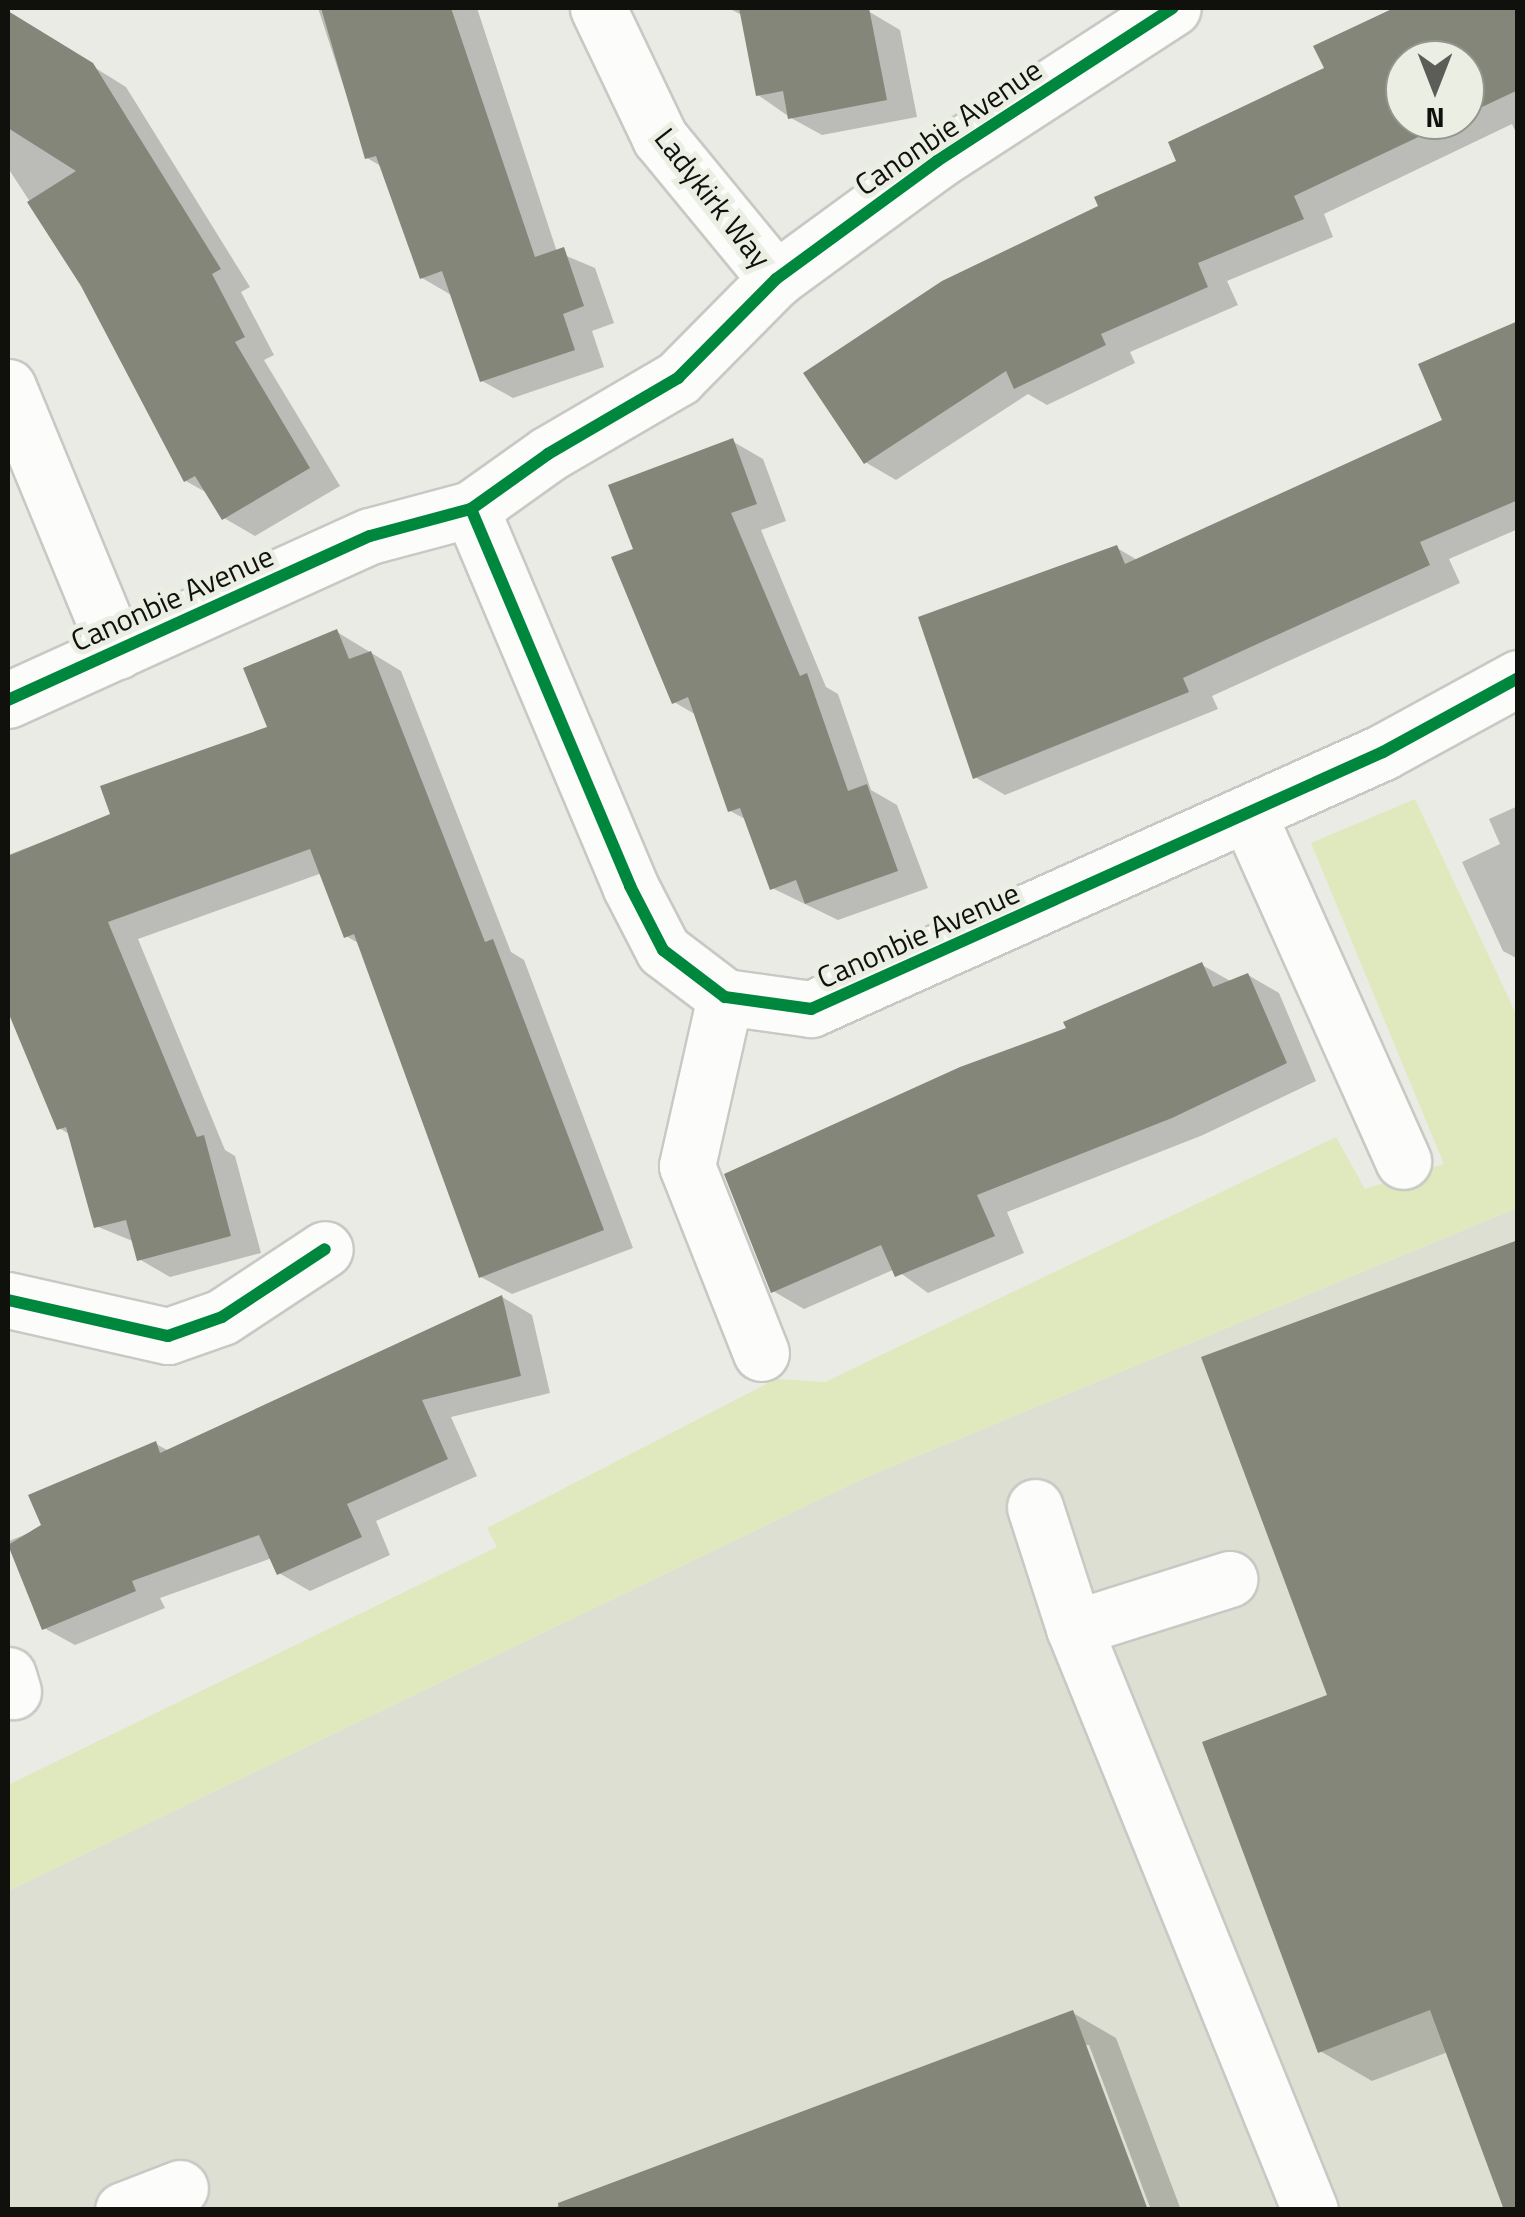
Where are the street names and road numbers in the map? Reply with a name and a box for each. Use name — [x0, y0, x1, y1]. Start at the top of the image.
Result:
street label: Canonbie Avenue — [848, 51, 1048, 203]
street label: Ladykirk Way — [647, 121, 779, 275]
street label: Canonbie Avenue — [65, 537, 279, 659]
street label: Canonbie Avenue — [811, 874, 1025, 996]

